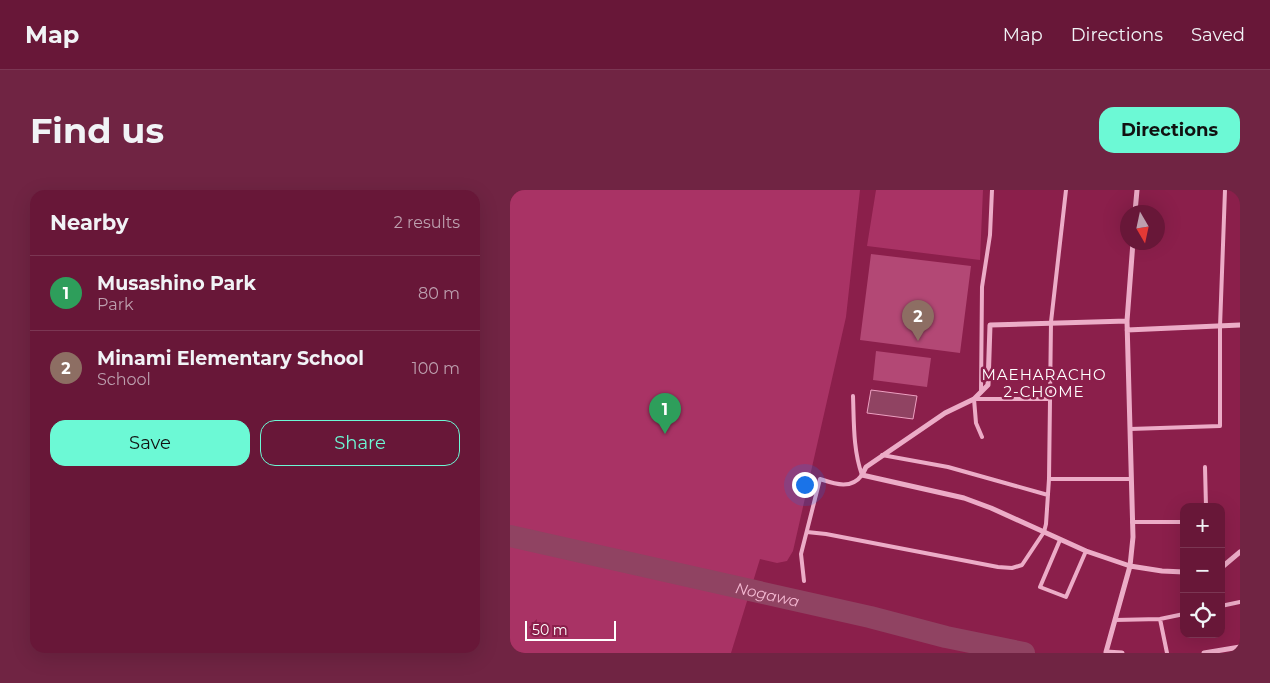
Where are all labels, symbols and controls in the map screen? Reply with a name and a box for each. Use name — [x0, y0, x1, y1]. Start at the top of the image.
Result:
text: Map — [25, 20, 79, 49]
text: Map — [1003, 24, 1043, 46]
text: Directions — [1071, 24, 1163, 46]
text: Saved — [1191, 24, 1245, 46]
button: Directions — [1099, 107, 1240, 153]
text: Find us — [30, 109, 164, 152]
north arrow — [1120, 205, 1165, 250]
text: Nearby — [50, 210, 129, 235]
text: 2 results — [394, 213, 460, 232]
text: Musashino Park — [97, 272, 256, 295]
text: 1 — [63, 284, 69, 303]
text: 80 m — [418, 284, 460, 303]
text: Park — [97, 295, 134, 314]
pin: 2 — [902, 300, 934, 341]
text: Minami Elementary School — [97, 347, 364, 370]
text: 2 — [61, 359, 71, 378]
text: 100 m — [412, 359, 460, 378]
district label: MAEHARACHO 2-CHOME — [982, 365, 1106, 401]
text: School — [97, 370, 151, 389]
pin: 1 — [649, 393, 681, 434]
button: Save — [50, 420, 250, 466]
button: Share — [260, 420, 460, 466]
your location — [792, 472, 818, 498]
map controls — [1180, 503, 1225, 638]
button: + — [1180, 503, 1225, 548]
button: − — [1180, 548, 1225, 593]
water label: Nogawa — [734, 578, 801, 610]
button: locate — [1180, 593, 1225, 638]
scale bar — [525, 618, 616, 641]
text: 50 m — [532, 621, 568, 639]

